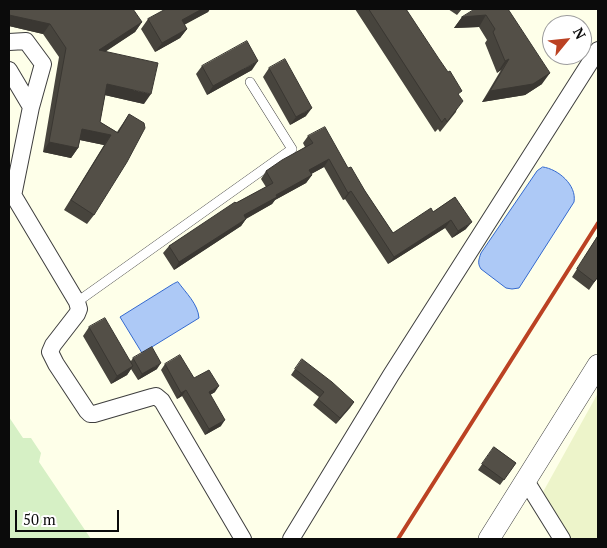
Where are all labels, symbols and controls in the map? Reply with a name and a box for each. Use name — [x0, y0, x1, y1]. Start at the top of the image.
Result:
north arrow — [542, 15, 592, 65]
text: N — [569, 24, 591, 42]
scale bar — [18, 500, 121, 532]
text: 50 m — [23, 509, 56, 529]

